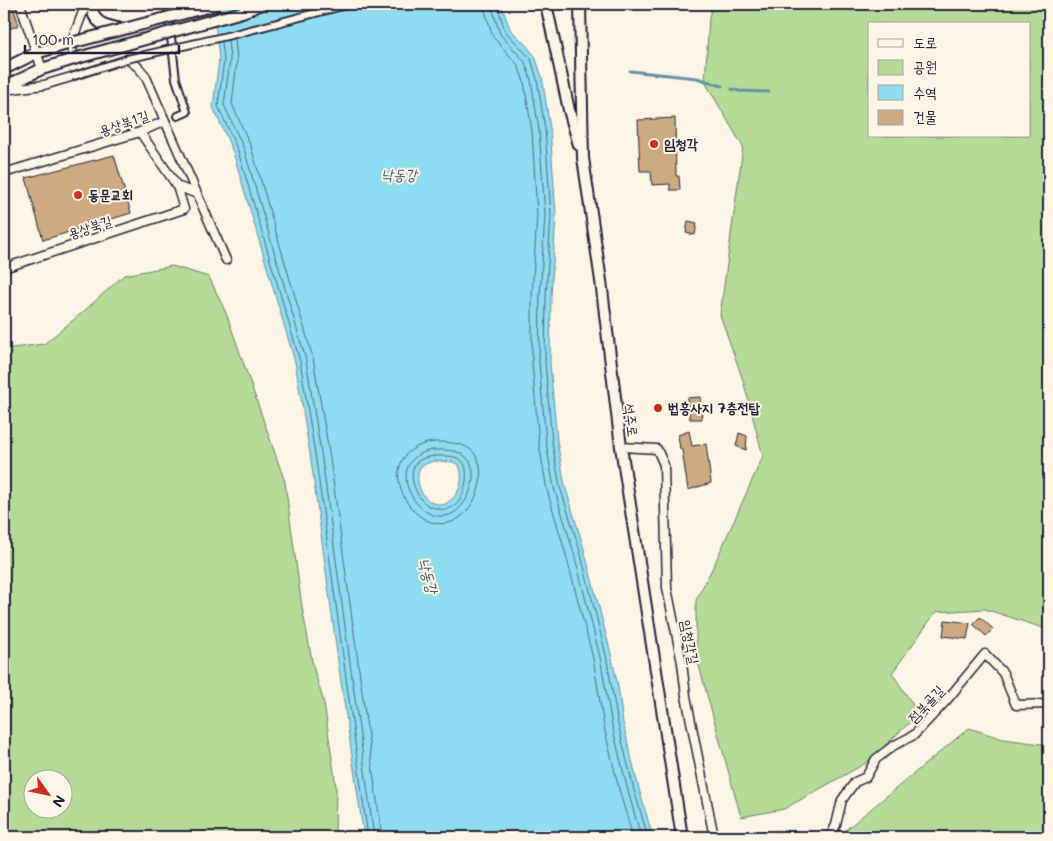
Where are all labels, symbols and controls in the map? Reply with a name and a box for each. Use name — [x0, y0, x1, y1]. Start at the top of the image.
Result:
scale bar — [25, 22, 179, 54]
legend — [868, 22, 1030, 138]
text: 100 m — [32, 29, 74, 49]
text: 도로 — [913, 32, 937, 52]
text: 공원 — [913, 56, 937, 76]
text: 수역 — [913, 82, 937, 102]
street label: 용상북1길 — [96, 105, 152, 140]
text: 건물 — [913, 106, 937, 126]
place label: 임청각 — [664, 134, 699, 153]
marker: 임청각 — [648, 138, 660, 150]
water label: 낙동강 — [381, 164, 419, 184]
place label: 동문교회 — [88, 185, 133, 204]
marker: 동문교회 — [72, 189, 84, 201]
street label: 용상북길 — [65, 210, 115, 243]
place label: 법흥사지 7층전탑 — [668, 398, 760, 417]
street label: 석주로 — [620, 402, 643, 438]
marker: 법흥사지 7층전탑 — [652, 402, 664, 414]
water label: 낙동강 — [415, 556, 444, 598]
street label: 임청각길 — [677, 618, 704, 667]
street label: 점북골길 — [903, 680, 948, 727]
north arrow — [22, 768, 72, 818]
text: N — [48, 792, 70, 811]

